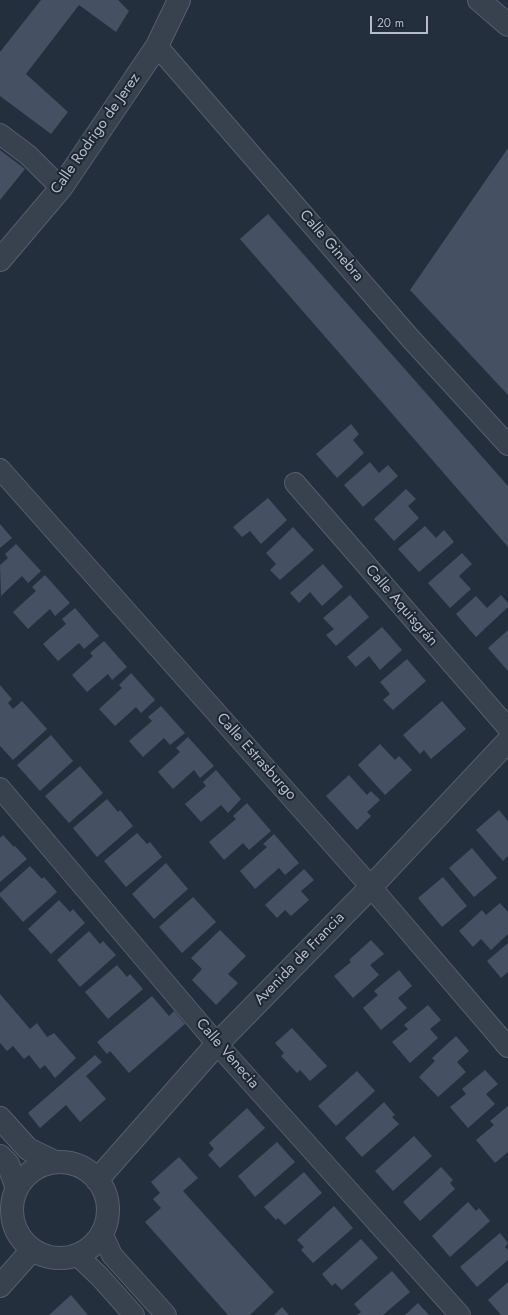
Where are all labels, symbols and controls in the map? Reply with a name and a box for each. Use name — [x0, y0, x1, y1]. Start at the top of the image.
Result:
scale bar — [372, 8, 430, 34]
text: 20 m — [377, 14, 404, 32]
street label: Calle Rodrigo de Jerez — [47, 70, 145, 198]
street label: Calle Ginebra — [295, 207, 367, 285]
street label: Calle Aquisgrán — [361, 562, 441, 650]
street label: Calle Estrasburgo — [212, 710, 300, 804]
street label: Avenida de Francia — [251, 909, 349, 1009]
street label: Calle Venecia — [192, 1015, 262, 1093]

